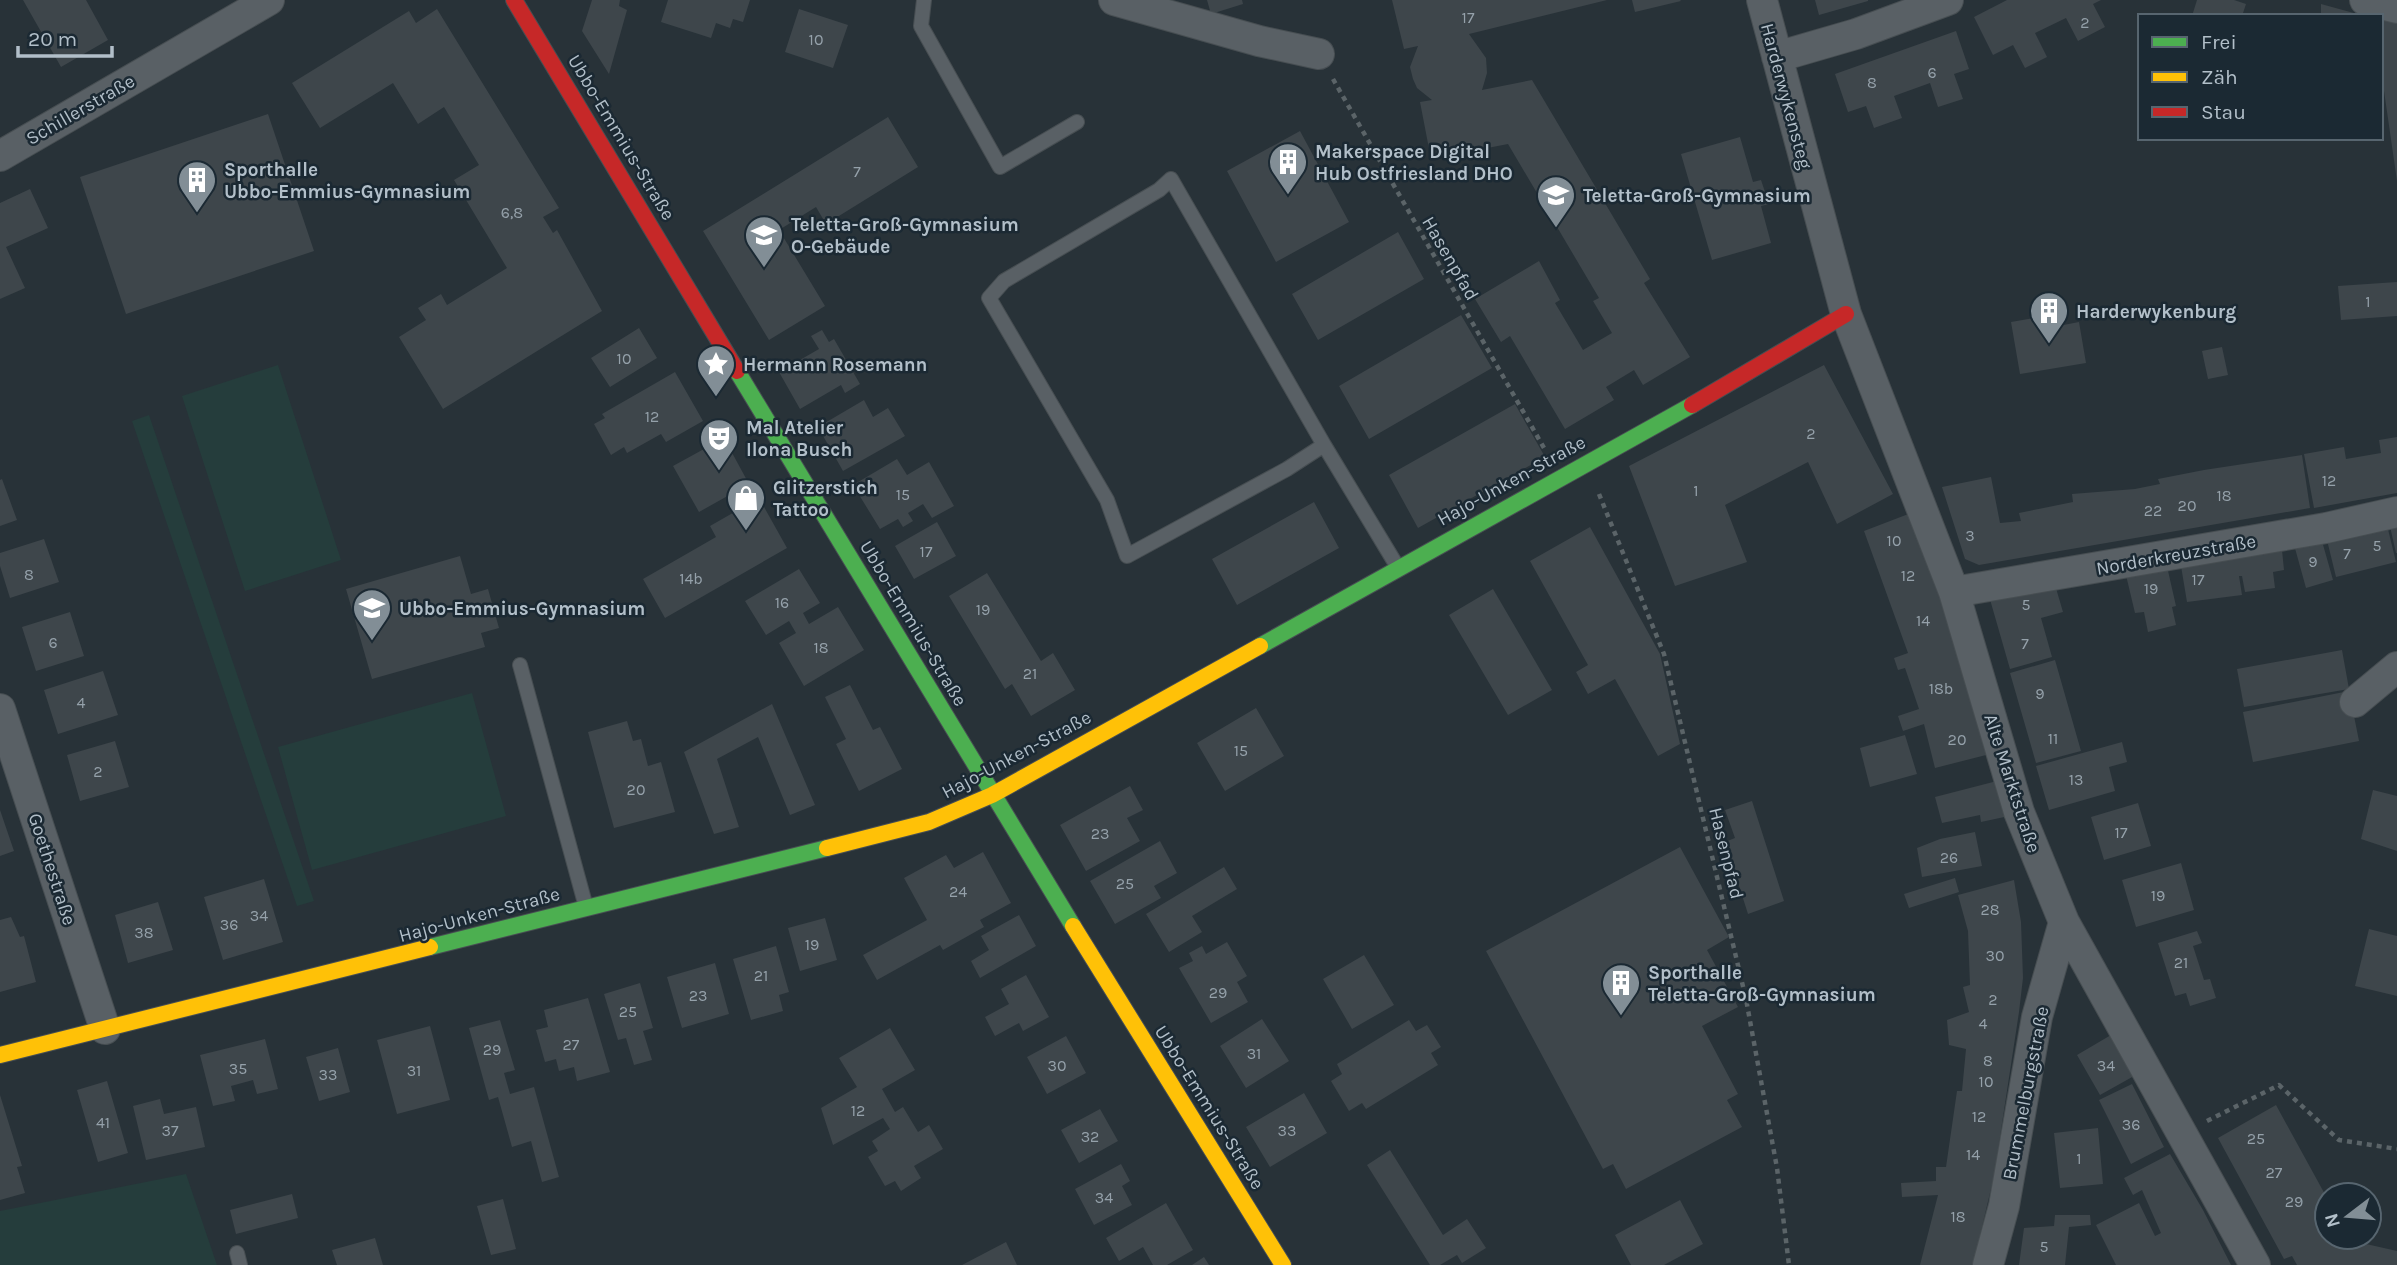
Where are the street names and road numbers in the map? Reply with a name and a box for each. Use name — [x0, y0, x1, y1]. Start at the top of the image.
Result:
street label: Harderwykensteg — [1756, 21, 1816, 172]
street label: Ubbo-Emmius-Straße — [563, 51, 679, 224]
street label: Schillerstraße — [22, 70, 139, 150]
street label: Hasenpfad — [1417, 212, 1483, 305]
street label: Hajo-Unken-Straße — [1434, 431, 1589, 531]
street label: Norderkreuzstraße — [2095, 530, 2258, 580]
street label: Ubbo-Emmius-Straße — [855, 537, 971, 710]
street label: Hajo-Unken-Straße — [938, 706, 1095, 804]
street label: Alte Marktstraße — [1979, 711, 2045, 856]
street label: Hasenpfad — [1704, 805, 1748, 901]
street label: Goethestraße — [24, 810, 81, 928]
street label: Hajo-Unken-Straße — [396, 883, 562, 947]
street label: Brummelburgstraße — [1998, 1004, 2054, 1182]
street label: Ubbo-Emmius-Straße — [1150, 1021, 1269, 1194]

